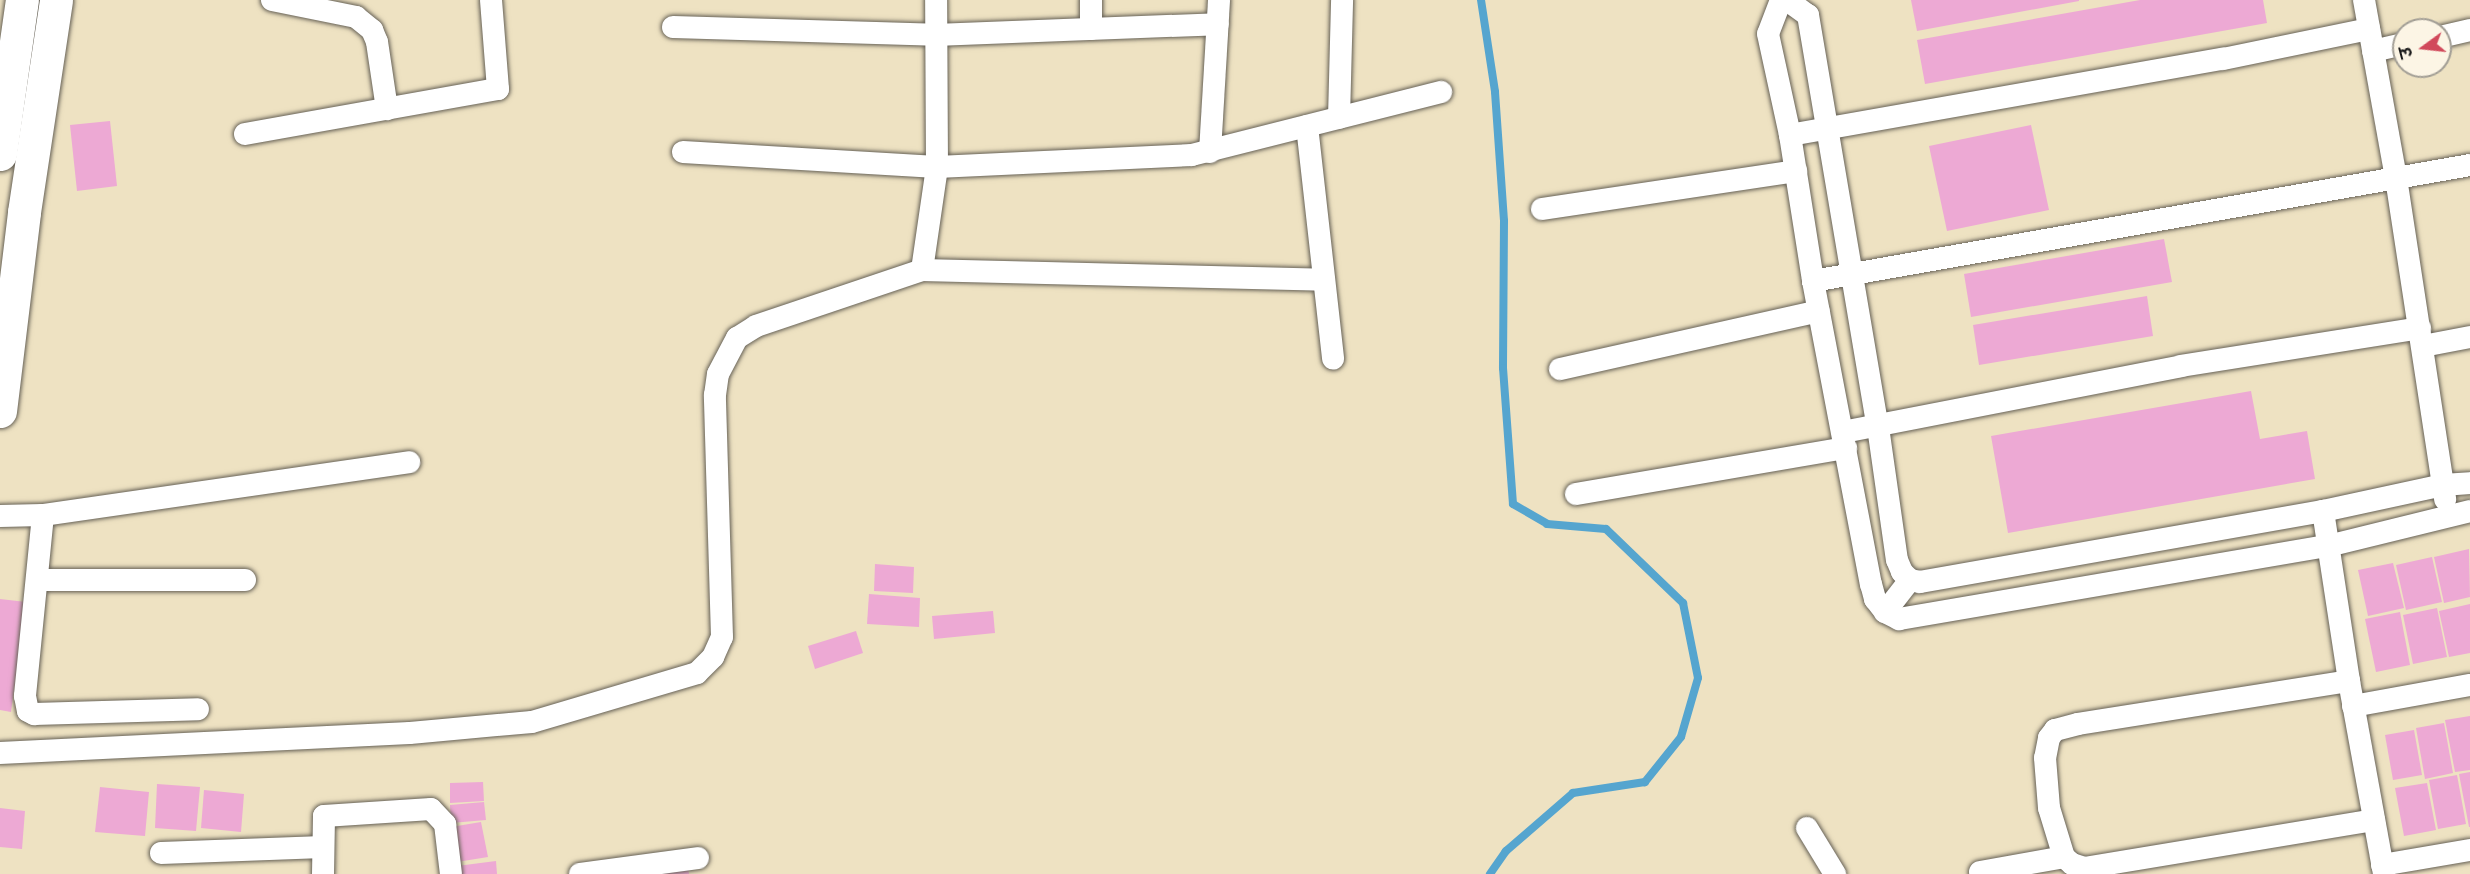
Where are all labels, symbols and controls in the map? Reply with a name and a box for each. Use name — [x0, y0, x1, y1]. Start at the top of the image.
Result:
north arrow — [2392, 18, 2452, 78]
text: उ — [2396, 44, 2418, 60]

